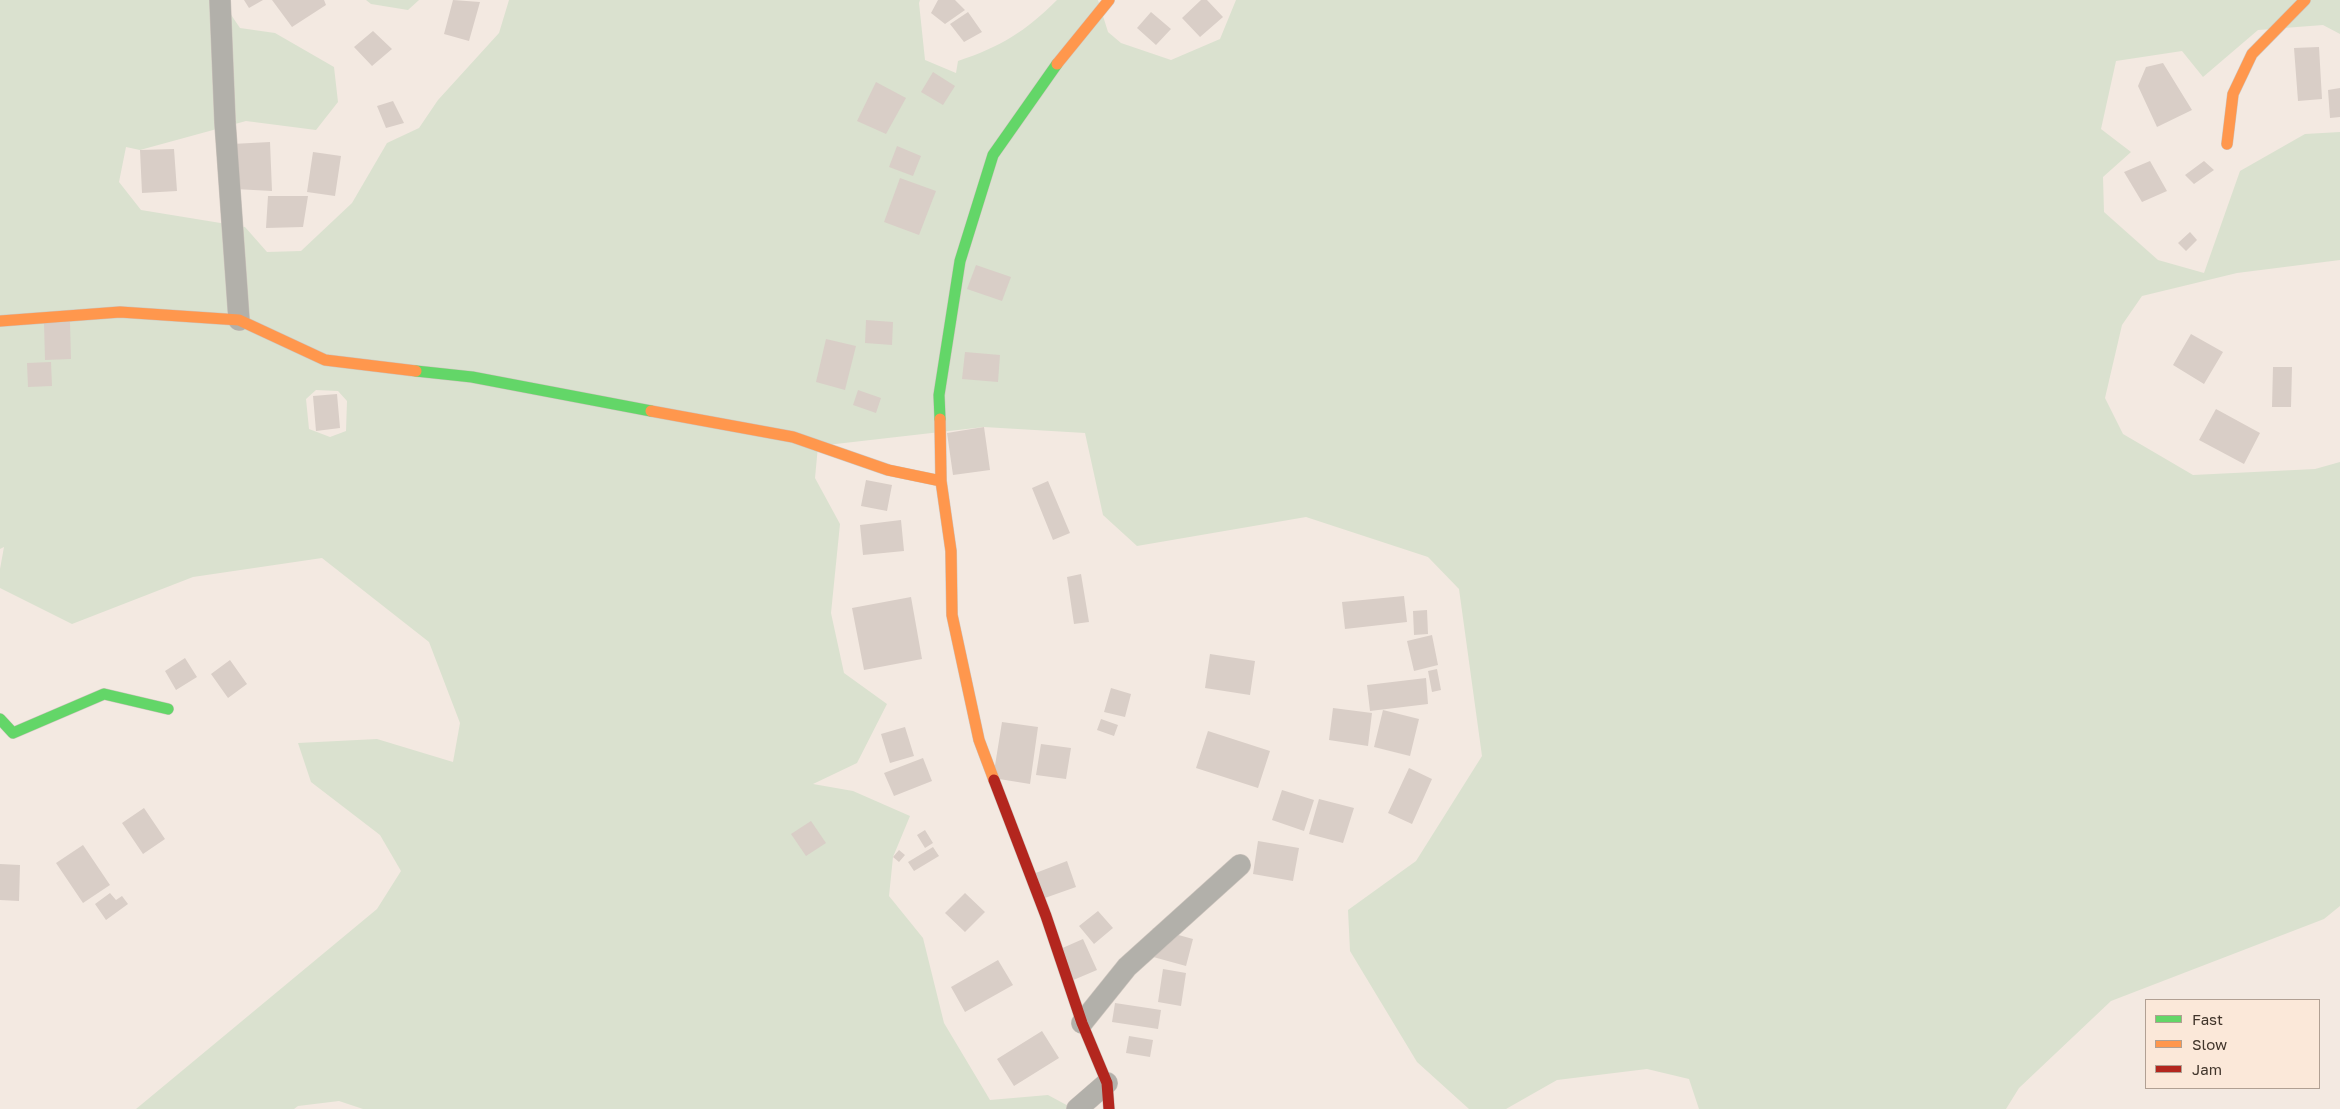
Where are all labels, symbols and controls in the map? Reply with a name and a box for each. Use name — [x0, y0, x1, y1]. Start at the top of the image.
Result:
legend — [2145, 999, 2320, 1089]
text: Fast — [2192, 1010, 2223, 1028]
text: Slow — [2192, 1035, 2227, 1053]
text: Jam — [2192, 1060, 2222, 1078]

